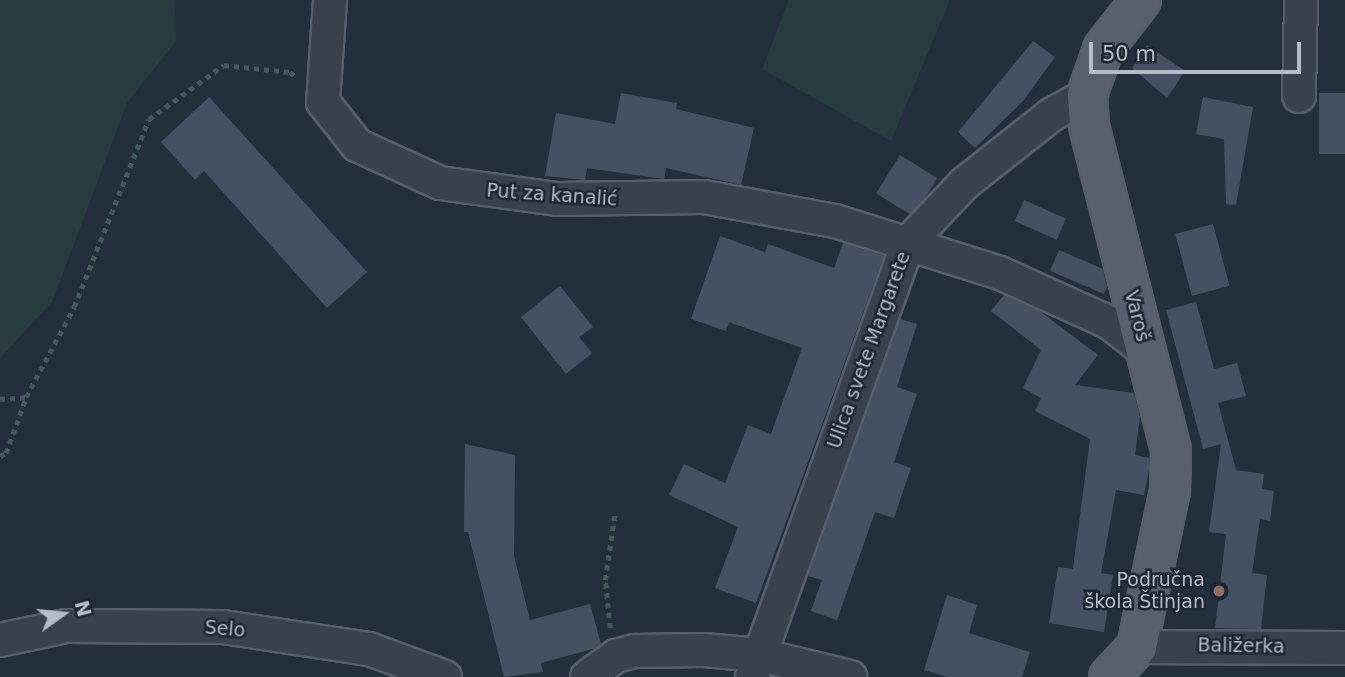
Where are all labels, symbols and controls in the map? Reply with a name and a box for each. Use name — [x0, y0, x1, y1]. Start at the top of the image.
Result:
scale bar — [1093, 28, 1305, 72]
text: 50 m — [1102, 42, 1156, 66]
street label: Put za kanalić — [486, 179, 618, 211]
street label: Ulica svete Margarete — [823, 248, 915, 452]
street label: Varoš — [1120, 288, 1154, 344]
place label: Područna škola Štinjan — [1084, 569, 1205, 613]
north arrow — [28, 579, 98, 649]
marker: Područna škola Štinjan — [1211, 583, 1227, 599]
text: N — [71, 598, 96, 619]
street label: Selo — [204, 616, 246, 642]
street label: Baližerka — [1197, 634, 1285, 658]

